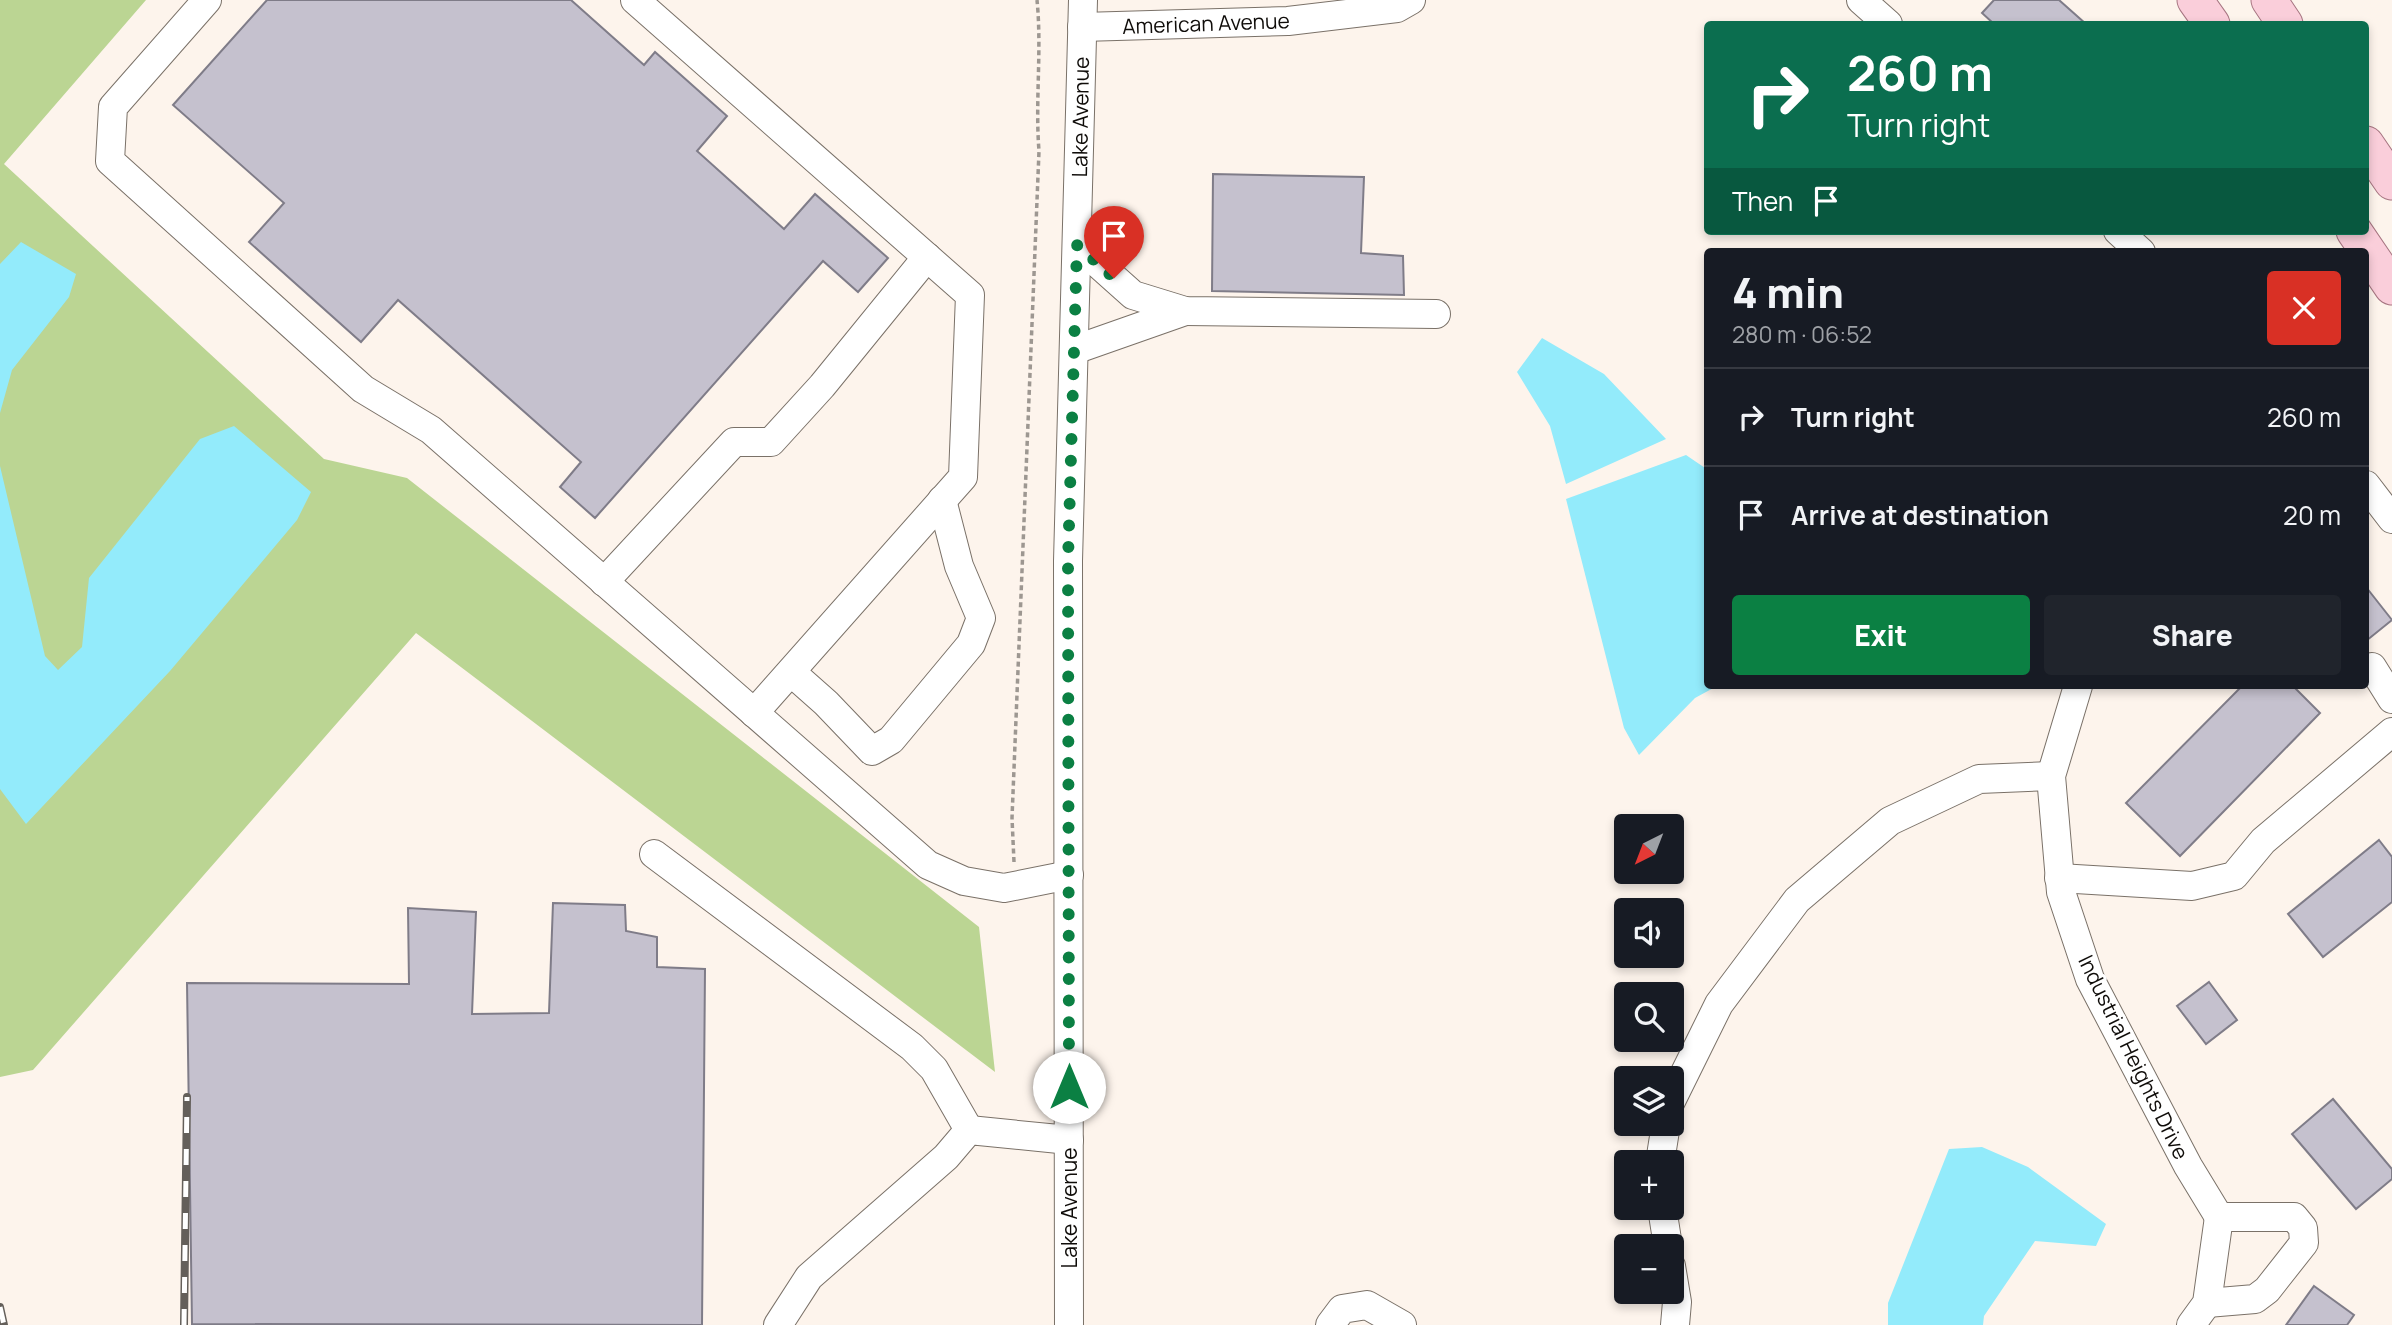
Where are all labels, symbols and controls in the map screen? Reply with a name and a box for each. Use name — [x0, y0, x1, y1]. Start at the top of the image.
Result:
street label: American Avenue — [1122, 6, 1290, 40]
text: 260 m — [1847, 39, 1993, 106]
icon: right — [1732, 49, 1823, 140]
street label: Lake Avenue — [1065, 56, 1095, 178]
text: Turn right — [1847, 103, 1990, 147]
icon: arrive — [1807, 182, 1845, 220]
text: Then — [1732, 183, 1793, 219]
pin — [1084, 206, 1144, 278]
icon: arrive — [1095, 217, 1133, 255]
text: 4 min — [1732, 263, 1844, 321]
button: close — [2267, 271, 2341, 345]
text: 280 m · 06:52 — [1732, 318, 1872, 350]
icon: right — [1732, 398, 1770, 436]
text: Turn right — [1791, 399, 1915, 435]
text: 260 m — [2267, 399, 2341, 435]
icon: arrive — [1732, 496, 1770, 534]
text: Arrive at destination — [1791, 497, 2049, 533]
text: 20 m — [2283, 497, 2341, 533]
button: Exit — [1732, 595, 2030, 675]
button: Share — [2044, 595, 2341, 675]
north arrow — [1614, 814, 1684, 884]
map controls — [1614, 814, 1684, 1304]
button: sound — [1614, 898, 1684, 968]
street label: Industrial Heights Drive — [2072, 950, 2196, 1164]
button: search — [1614, 982, 1684, 1052]
position arrow — [1032, 1050, 1106, 1124]
button: layers — [1614, 1066, 1684, 1136]
street label: Lake Avenue — [1055, 1148, 1083, 1268]
button: + — [1614, 1150, 1684, 1220]
button: − — [1614, 1234, 1684, 1304]

